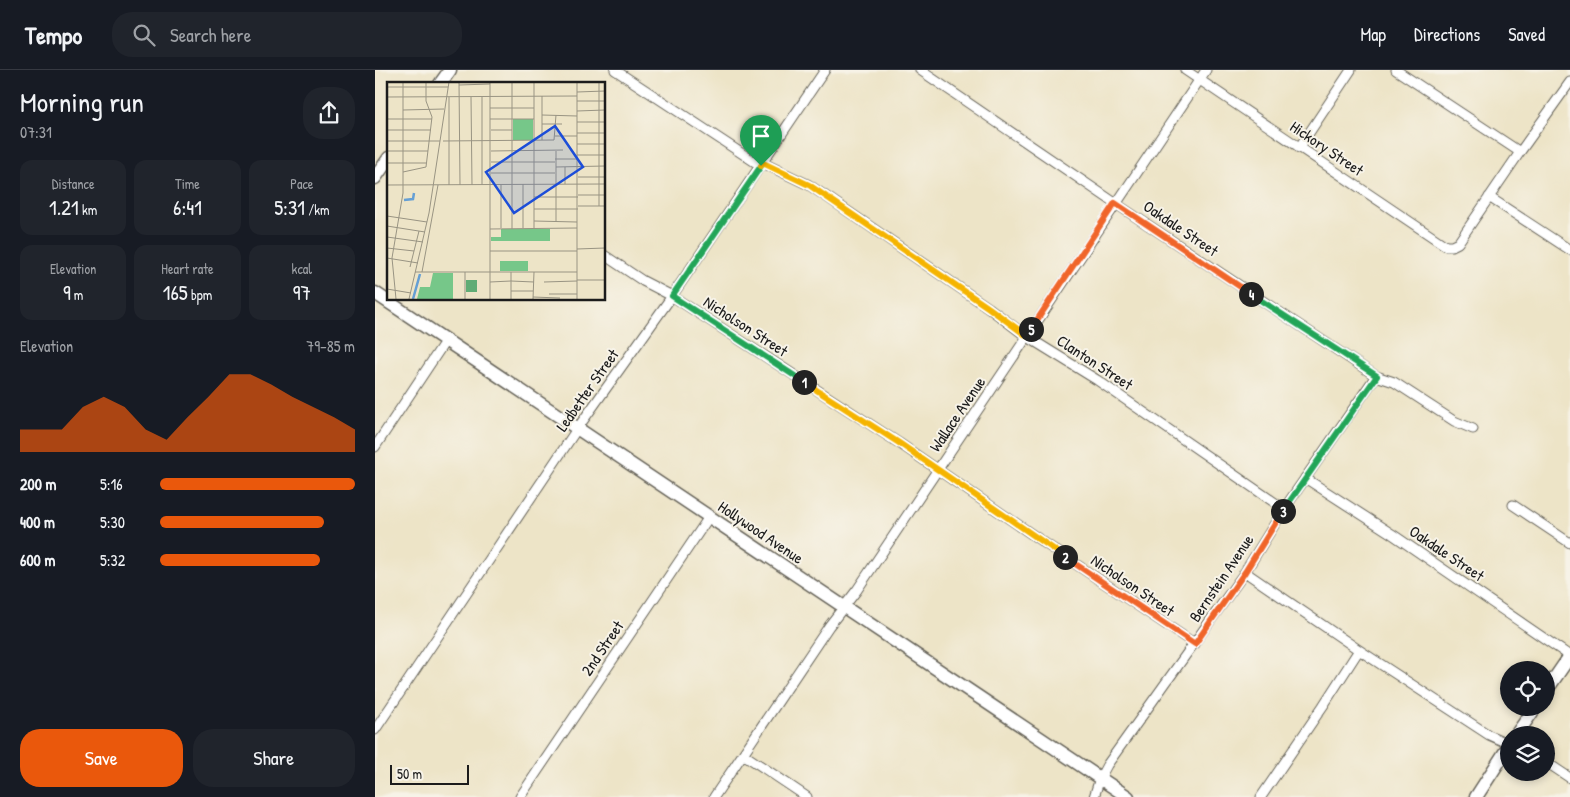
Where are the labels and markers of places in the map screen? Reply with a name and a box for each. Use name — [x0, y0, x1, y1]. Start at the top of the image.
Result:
pin — [740, 115, 782, 166]
pin: 4 — [1239, 282, 1263, 306]
pin: 5 — [1019, 316, 1043, 342]
pin: 1 — [791, 370, 817, 394]
pin: 3 — [1271, 498, 1295, 524]
pin: 2 — [1053, 544, 1077, 570]

